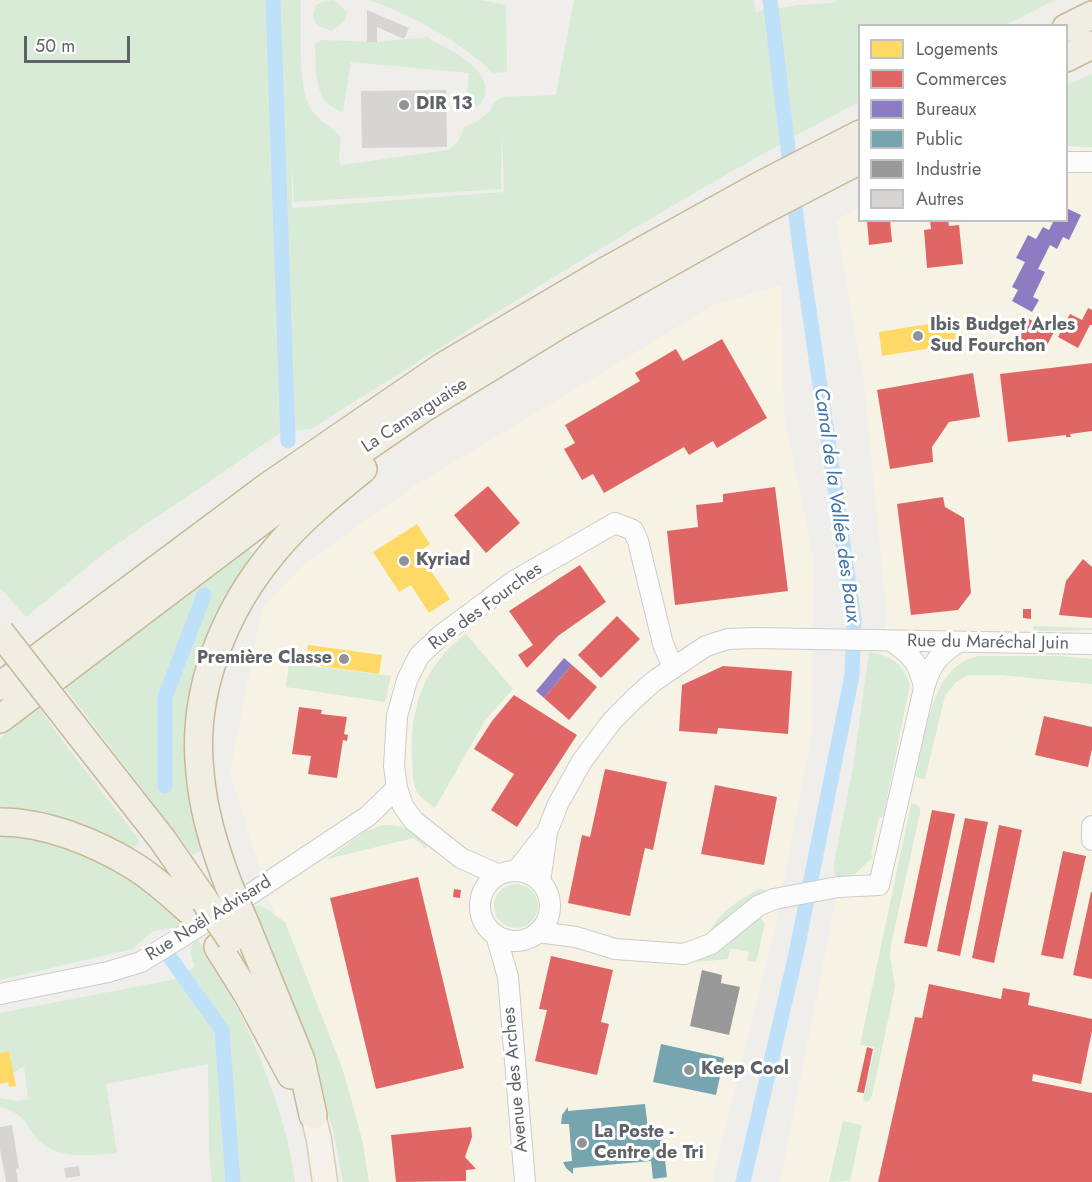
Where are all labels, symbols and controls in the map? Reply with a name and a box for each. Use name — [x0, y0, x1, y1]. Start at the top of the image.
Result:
scale bar — [27, 24, 134, 62]
legend — [858, 24, 1068, 222]
text: 50 m — [35, 33, 75, 59]
text: Logements — [916, 36, 998, 62]
text: Commerces — [916, 66, 1007, 92]
place label: DIR 13 — [416, 94, 472, 116]
text: Bureaux — [916, 96, 976, 122]
marker: DIR 13 — [397, 98, 411, 112]
text: Public — [916, 126, 963, 152]
text: Industrie — [916, 156, 981, 182]
text: Autres — [916, 186, 964, 212]
place label: Ibis Budget Arles Sud Fourchon — [930, 315, 1075, 358]
marker: Ibis Budget Arles Sud Fourchon — [911, 329, 925, 343]
street label: La Camarguaise — [358, 374, 472, 458]
water label: Canal de la Vallée des Baux — [808, 386, 864, 624]
place label: Kyriad — [416, 550, 470, 572]
marker: Kyriad — [397, 554, 411, 568]
street label: Rue des Fourches — [425, 559, 547, 655]
street label: Rue du Maréchal Juin — [907, 631, 1069, 655]
place label: Première Classe — [197, 648, 332, 670]
marker: Première Classe — [337, 652, 351, 666]
street label: Rue Noël Advisard — [142, 872, 276, 966]
street label: Avenue des Arches — [499, 1006, 533, 1154]
place label: Keep Cool — [701, 1059, 789, 1081]
marker: Keep Cool — [682, 1063, 696, 1077]
place label: La Poste - Centre de Tri — [594, 1122, 704, 1164]
marker: La Poste - Centre de Tri — [575, 1136, 589, 1150]

